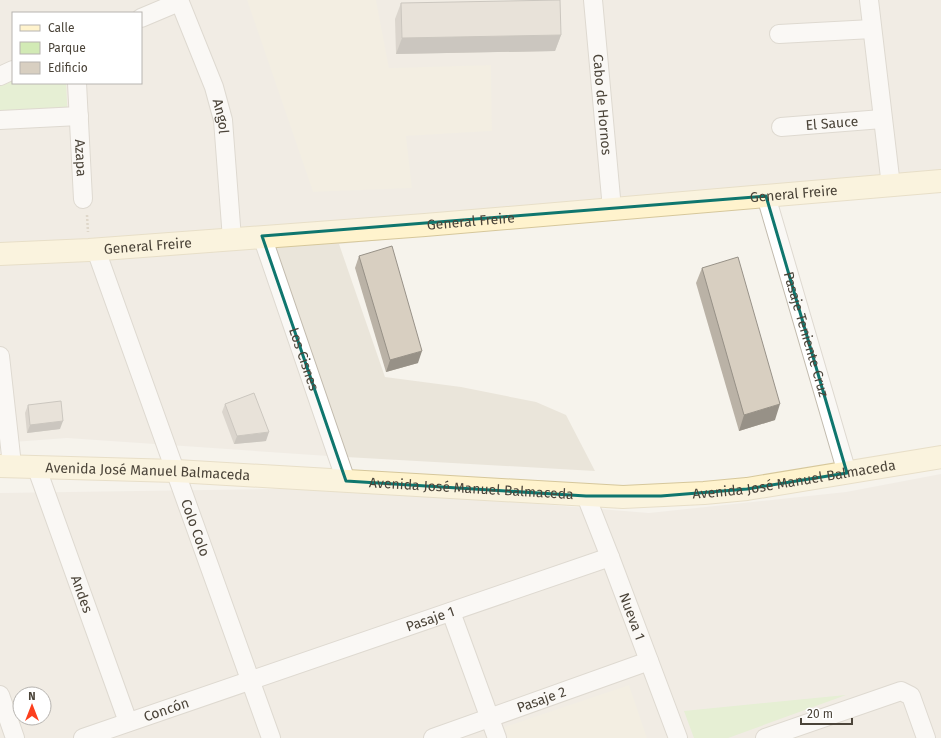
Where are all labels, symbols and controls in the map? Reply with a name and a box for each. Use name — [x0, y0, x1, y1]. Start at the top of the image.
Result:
legend — [12, 12, 142, 84]
text: Calle — [48, 21, 75, 35]
text: Parque — [48, 41, 86, 55]
street label: Cabo de Hornos — [589, 53, 616, 156]
text: Edificio — [48, 61, 88, 75]
street label: Angol — [209, 97, 233, 134]
street label: El Sauce — [805, 112, 859, 134]
street label: Azapa — [71, 139, 90, 177]
street label: General Freire — [749, 181, 838, 206]
street label: General Freire — [426, 209, 515, 233]
street label: General Freire — [103, 234, 192, 257]
street label: Pasaje Teniente Cruz — [780, 270, 833, 399]
street label: Los Cisnes — [285, 325, 323, 393]
street label: Avenida José Manuel Balmaceda — [692, 456, 897, 502]
street label: Avenida José Manuel Balmaceda — [45, 459, 251, 484]
street label: Avenida José Manuel Balmaceda — [369, 474, 574, 503]
street label: Colo Colo — [178, 497, 214, 559]
street label: Andes — [67, 573, 97, 616]
street label: Nueva 1 — [616, 590, 649, 642]
street label: Pasaje 1 — [404, 603, 457, 635]
street label: Pasaje 2 — [514, 683, 568, 716]
north arrow — [12, 686, 52, 726]
text: N — [28, 690, 36, 703]
street label: Concón — [141, 694, 191, 725]
scale bar — [801, 700, 852, 726]
text: 20 m — [807, 707, 833, 721]

